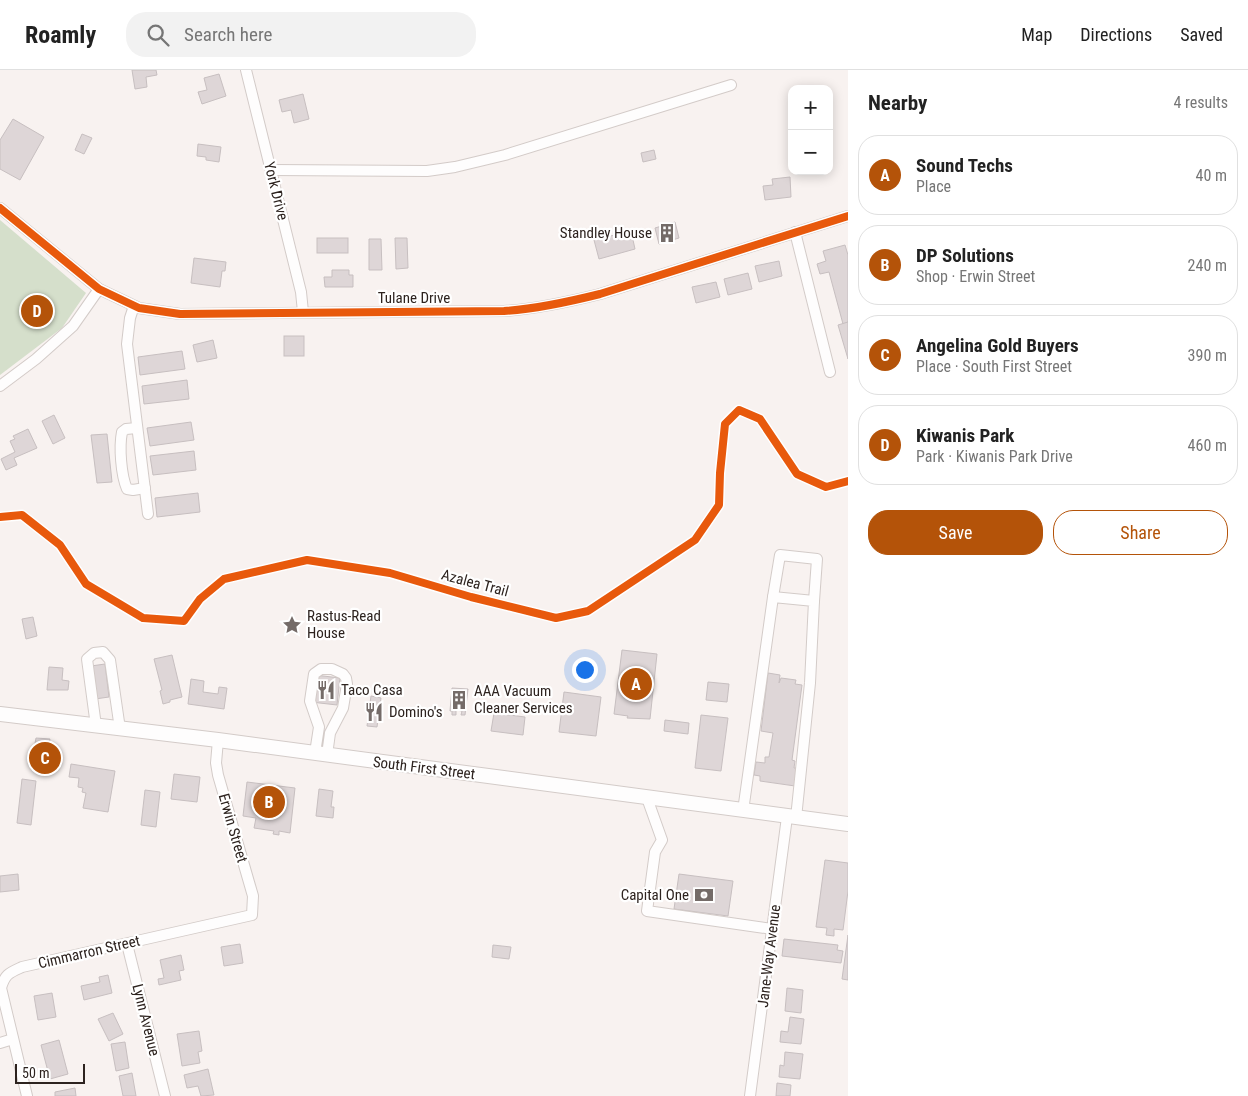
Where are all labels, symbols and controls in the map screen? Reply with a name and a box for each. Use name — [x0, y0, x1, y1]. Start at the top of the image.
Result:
search box — [126, 12, 476, 57]
text: Roamly — [25, 21, 96, 49]
icon: search — [144, 21, 172, 49]
text: Search here — [184, 23, 272, 46]
text: Map — [1021, 24, 1052, 45]
text: Directions — [1080, 24, 1152, 45]
text: Saved — [1180, 24, 1223, 45]
map controls — [788, 85, 833, 175]
button: + — [788, 85, 833, 130]
text: Nearby — [868, 91, 927, 115]
text: 4 results — [1173, 93, 1228, 112]
button: − — [788, 130, 833, 175]
text: Sound Techs — [916, 154, 1013, 177]
street label: York Drive — [260, 160, 292, 222]
text: A — [880, 166, 890, 185]
text: 40 m — [1195, 166, 1227, 185]
text: Place — [916, 177, 951, 196]
building icon: Standley House — [656, 222, 678, 244]
place label: Standley House — [560, 224, 652, 242]
text: DP Solutions — [916, 244, 1014, 267]
text: B — [881, 256, 889, 275]
text: 240 m — [1188, 256, 1227, 275]
text: Shop · Erwin Street — [916, 267, 1035, 286]
street label: Tulane Drive — [378, 289, 450, 307]
pin: D — [21, 292, 53, 330]
text: Angelina Gold Buyers — [916, 334, 1079, 357]
text: C — [880, 346, 890, 365]
text: 390 m — [1188, 346, 1227, 365]
text: Place · South First Street — [916, 357, 1072, 376]
text: Kiwanis Park — [916, 424, 1014, 447]
text: D — [880, 436, 890, 455]
text: 460 m — [1188, 436, 1227, 455]
text: Park · Kiwanis Park Drive — [916, 447, 1073, 466]
button: Save — [868, 510, 1043, 555]
button: Share — [1053, 510, 1228, 555]
street label: Azalea Trail — [439, 565, 511, 601]
place label: Rastus-Read House — [307, 607, 381, 642]
place icon: Rastus-Read House — [281, 614, 303, 636]
your location — [572, 657, 598, 683]
pin: A — [620, 665, 652, 703]
restaurant icon: Taco Casa — [315, 679, 337, 701]
place label: Taco Casa — [341, 681, 403, 699]
place label: AAA Vacuum Cleaner Services — [474, 682, 573, 717]
building icon: AAA Vacuum Cleaner Services — [448, 689, 470, 711]
restaurant icon: Domino's — [363, 701, 385, 723]
place label: Domino's — [389, 703, 443, 721]
pin: C — [29, 739, 61, 777]
street label: South First Street — [372, 753, 476, 783]
pin: B — [253, 783, 285, 821]
street label: Erwin Street — [215, 791, 251, 865]
bank icon: Capital One — [693, 884, 715, 906]
place label: Capital One — [621, 886, 689, 904]
street label: Jane-Way Avenue — [754, 903, 784, 1009]
street label: Cimmarron Street — [36, 932, 142, 972]
street label: Lynn Avenue — [128, 982, 164, 1058]
scale bar — [15, 1061, 85, 1084]
text: 50 m — [22, 1065, 50, 1081]

